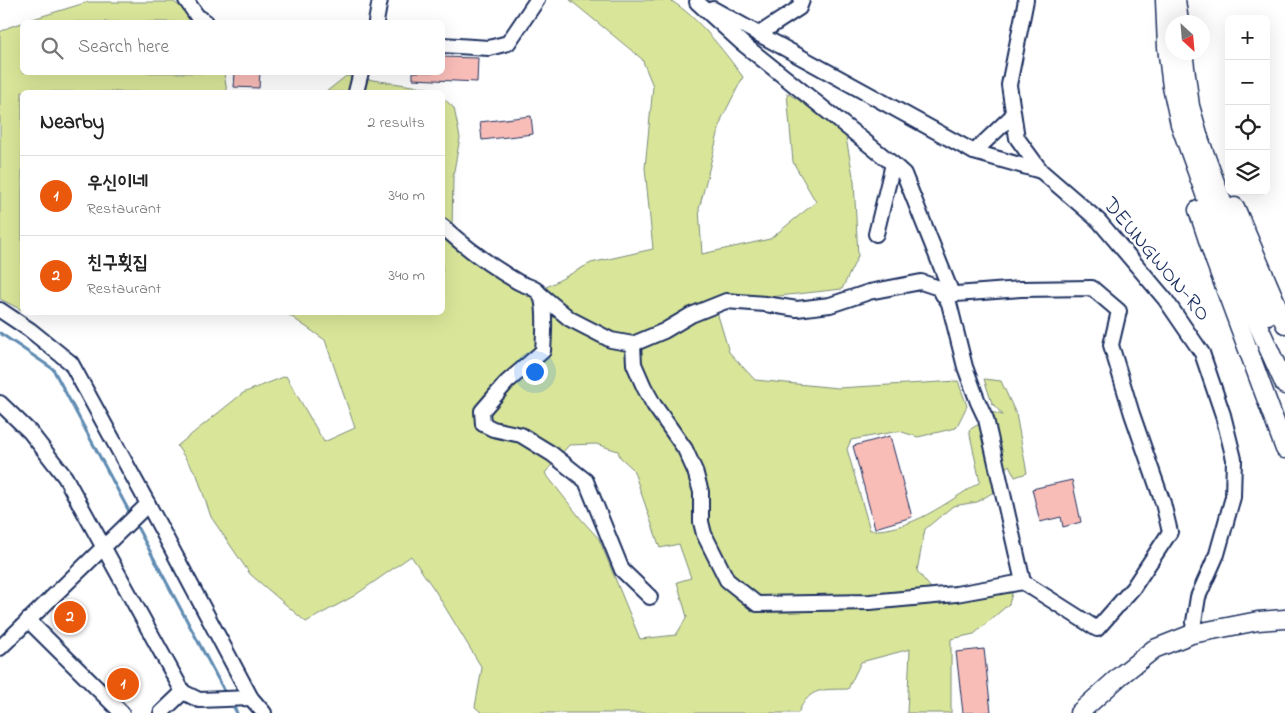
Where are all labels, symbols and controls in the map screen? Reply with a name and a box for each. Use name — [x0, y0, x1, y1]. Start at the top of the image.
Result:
north arrow — [1165, 15, 1210, 60]
map controls — [1225, 15, 1270, 195]
button: + — [1225, 15, 1270, 60]
search box — [20, 20, 445, 75]
icon: search — [38, 34, 66, 62]
text: Search here — [78, 34, 169, 61]
button: − — [1225, 60, 1270, 105]
button: locate — [1225, 105, 1270, 150]
text: Nearby — [40, 108, 104, 138]
text: 2 results — [367, 111, 425, 135]
button: layers — [1225, 150, 1270, 195]
text: 우신이네 — [87, 170, 148, 197]
text: 1 — [53, 184, 59, 208]
text: 340 m — [388, 184, 425, 208]
street label: DEUNGWON-RO — [1094, 190, 1218, 329]
text: Restaurant — [87, 197, 161, 221]
text: 친구횟집 — [87, 250, 148, 277]
text: 2 — [52, 264, 60, 288]
text: 340 m — [388, 264, 425, 288]
text: Restaurant — [87, 277, 161, 301]
your location — [522, 359, 548, 385]
pin: 2 — [54, 598, 86, 636]
pin: 1 — [107, 665, 139, 703]

